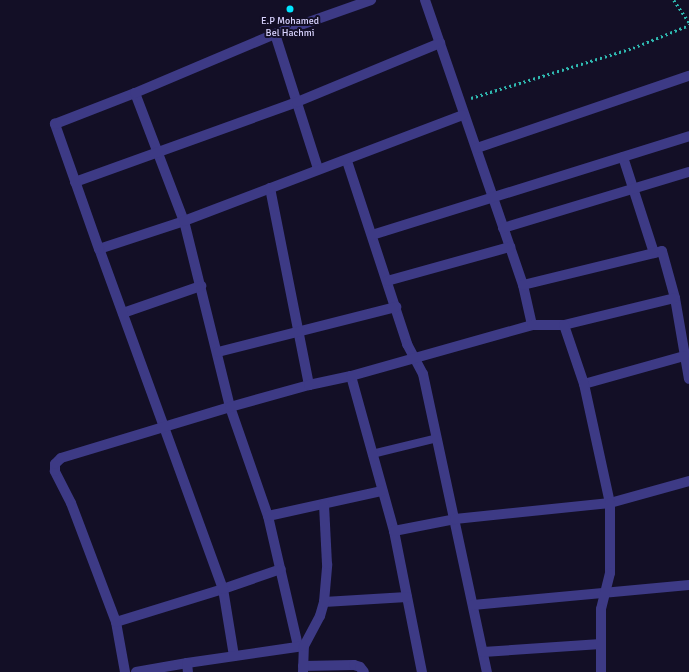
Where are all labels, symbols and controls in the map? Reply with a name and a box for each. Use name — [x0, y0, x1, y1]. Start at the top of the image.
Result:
marker: E.P Mohamed Bel Hachmi — [285, 4, 295, 14]
place label: E.P Mohamed Bel Hachmi — [261, 15, 319, 38]

